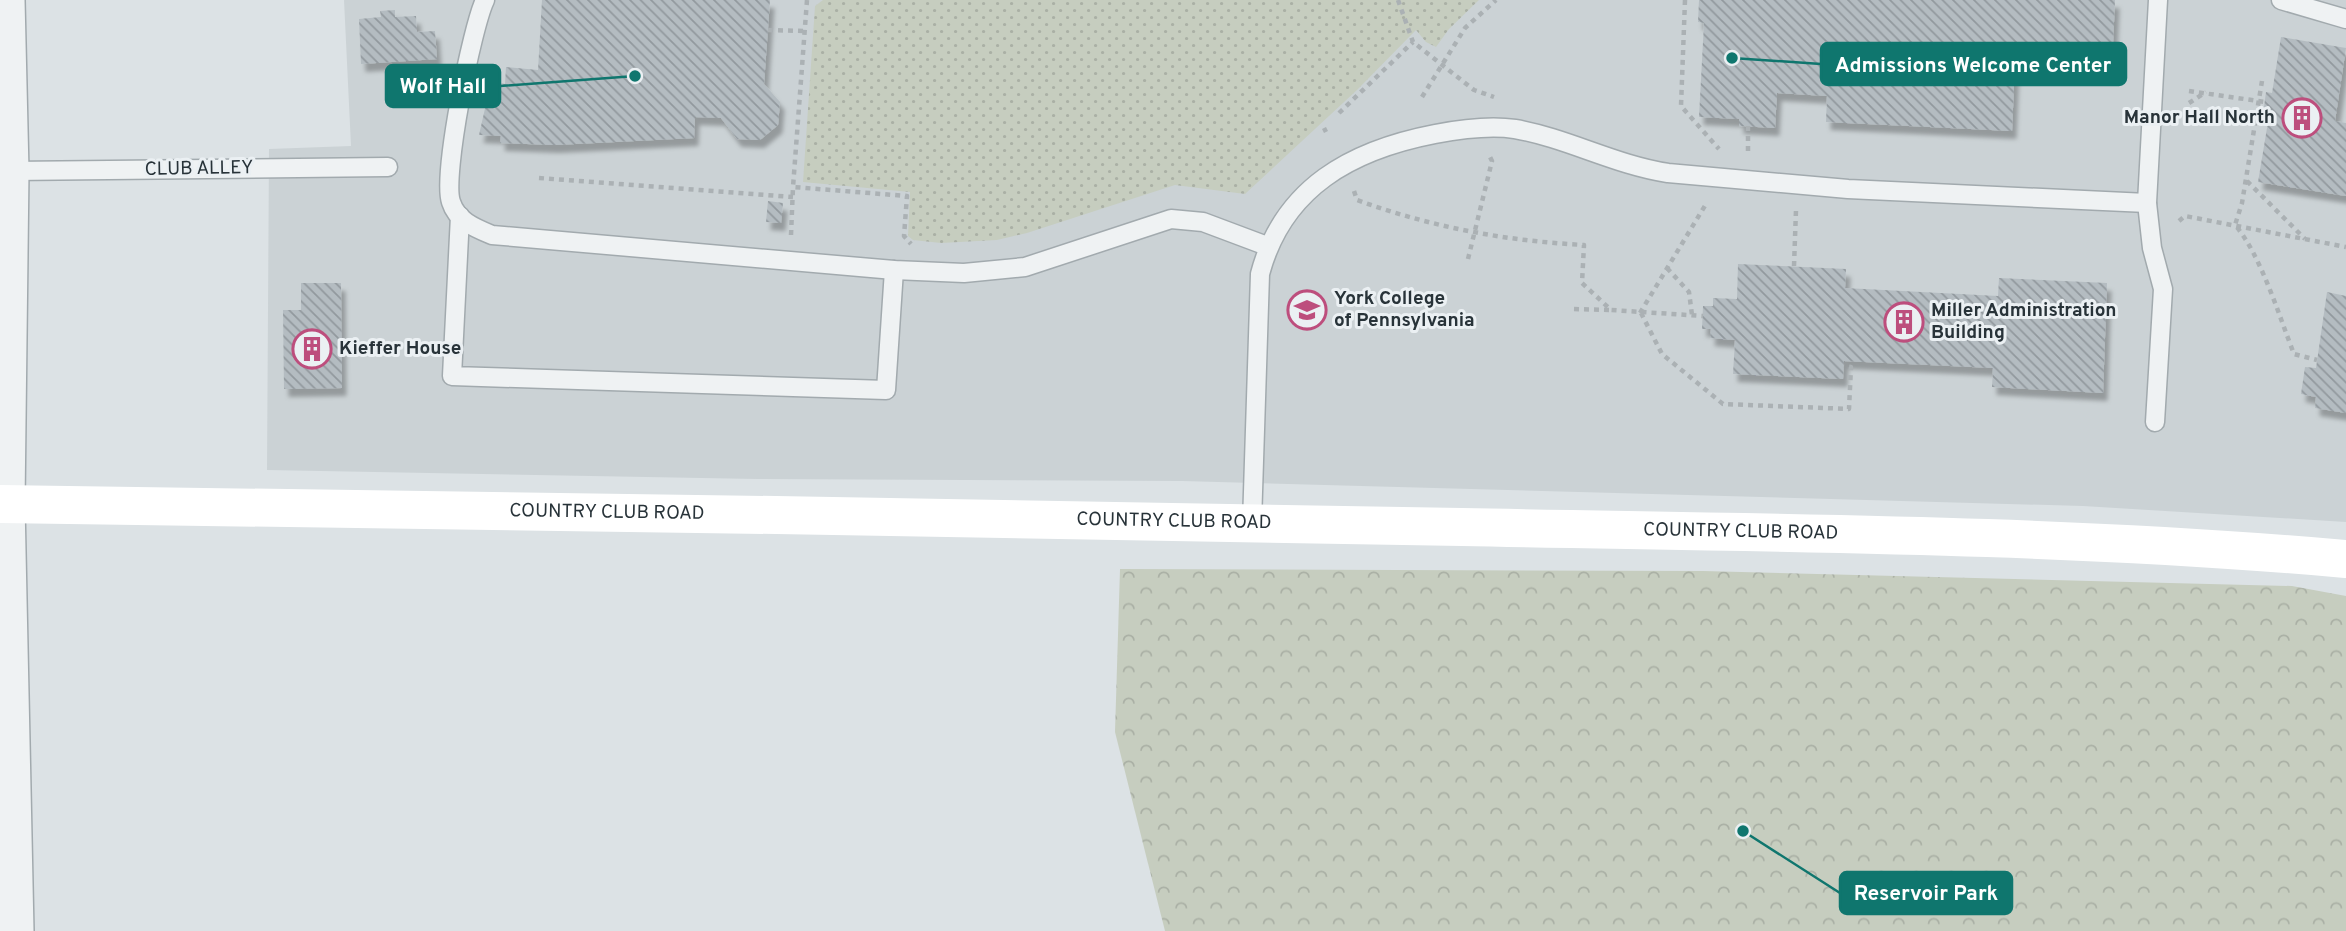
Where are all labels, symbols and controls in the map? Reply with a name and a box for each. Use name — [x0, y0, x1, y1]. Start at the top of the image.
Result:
callout: Admissions Welcome Center — [1821, 43, 2126, 85]
text: Admissions Welcome Center — [1835, 53, 2112, 80]
callout: Wolf Hall — [386, 65, 500, 107]
text: Wolf Hall — [400, 74, 486, 101]
building icon: Manor Hall North — [2281, 97, 2323, 139]
place label: Manor Hall North — [2124, 106, 2275, 130]
street label: CLUB ALLEY — [144, 156, 254, 182]
place label: York College of Pennsylvania — [1334, 287, 1475, 333]
school or university icon: York College of Pennsylvania — [1286, 289, 1328, 331]
place label: Miller Administration Building — [1931, 299, 2116, 345]
building icon: Miller Administration Building — [1883, 301, 1925, 343]
building icon: Kieffer House — [291, 328, 333, 370]
place label: Kieffer House — [339, 337, 461, 361]
street label: COUNTRY CLUB ROAD — [509, 499, 705, 526]
street label: COUNTRY CLUB ROAD — [1076, 508, 1272, 535]
street label: COUNTRY CLUB ROAD — [1643, 518, 1839, 546]
callout: Reservoir Park — [1840, 872, 2012, 914]
text: Reservoir Park — [1854, 881, 1999, 908]

